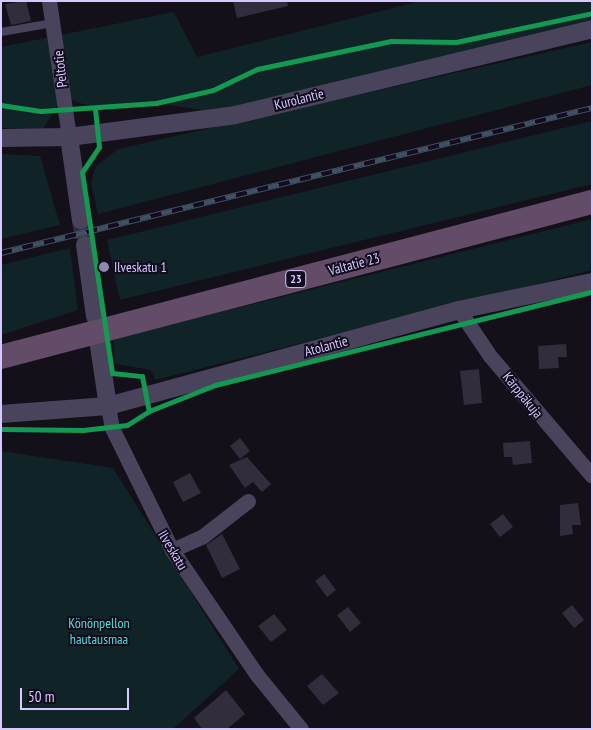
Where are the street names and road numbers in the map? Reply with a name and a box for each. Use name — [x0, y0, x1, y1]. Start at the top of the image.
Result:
street label: Peltotie — [50, 50, 70, 88]
street label: Kurolantie — [273, 85, 325, 113]
street label: Valtatie 23 — [326, 249, 382, 279]
road number: 23 — [285, 270, 307, 288]
street label: Atolantie — [303, 332, 349, 360]
street label: Kärppäkuja — [499, 369, 547, 421]
street label: Ilveskatu — [155, 527, 191, 573]

